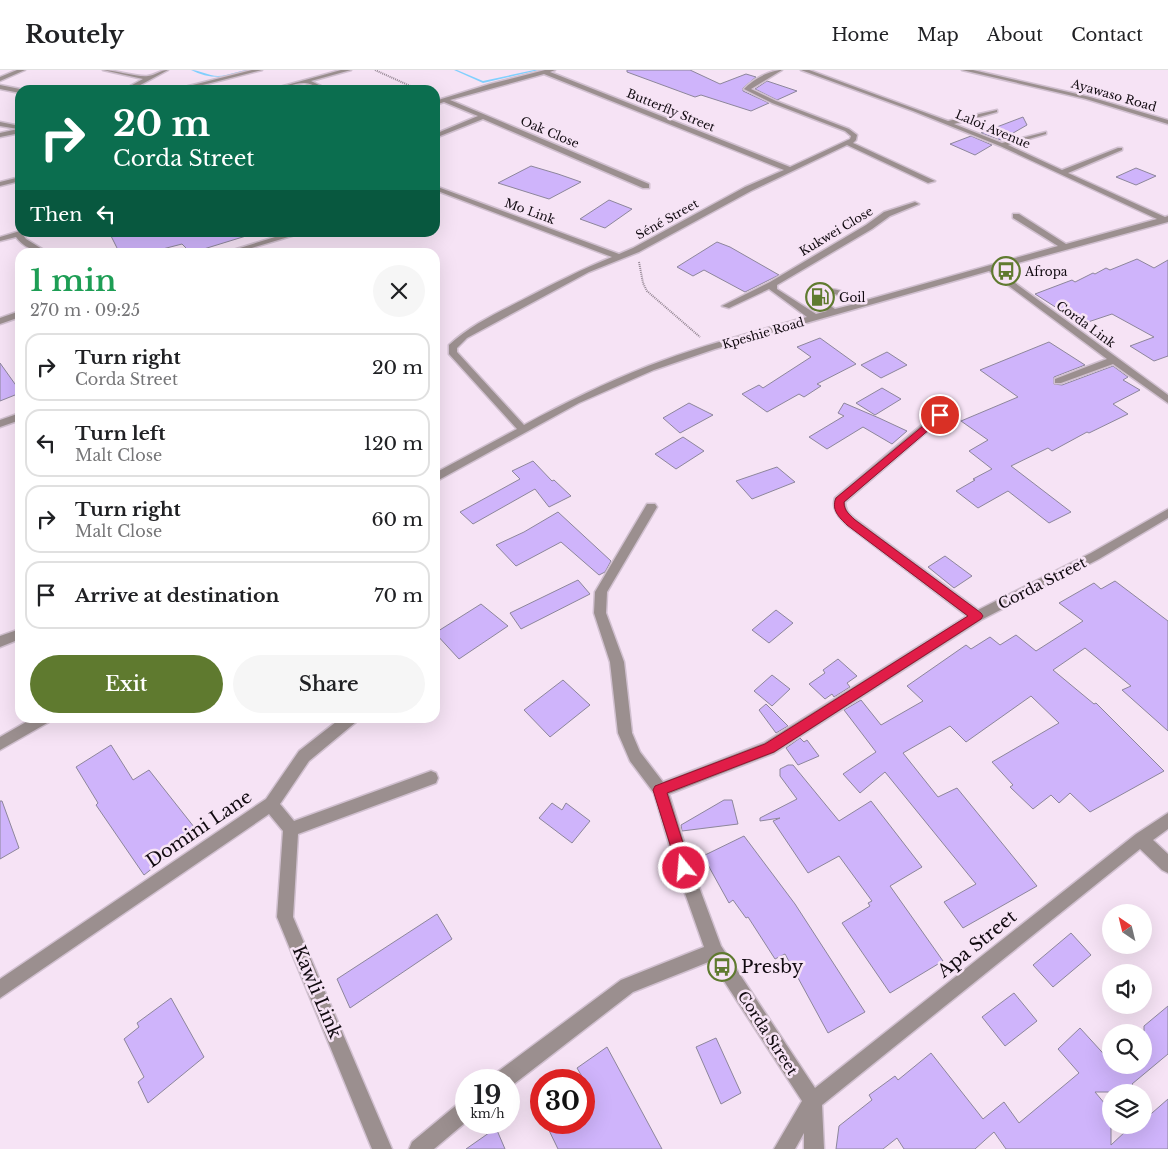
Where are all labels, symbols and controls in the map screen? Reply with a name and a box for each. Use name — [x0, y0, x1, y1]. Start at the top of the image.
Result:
text: Routely — [25, 20, 124, 49]
text: Home — [831, 24, 889, 46]
text: Map — [917, 24, 959, 46]
text: About — [987, 24, 1043, 46]
text: Contact — [1071, 24, 1143, 46]
street label: Ayawaso Road — [1069, 75, 1158, 114]
street label: Butterfly Street — [625, 85, 718, 135]
text: 20 m — [113, 102, 210, 145]
icon: right — [30, 105, 95, 170]
street label: Laloi Avenue — [953, 106, 1033, 152]
street label: Oak Close — [518, 113, 582, 151]
text: Corda Street — [113, 145, 255, 172]
street label: Mo Link — [503, 195, 558, 227]
street label: Séné Street — [633, 195, 701, 242]
icon: left — [92, 200, 120, 228]
text: Then — [30, 203, 82, 226]
street label: Kukwei Close — [797, 203, 875, 259]
bus stop icon: Afropa — [991, 256, 1021, 286]
text: 1 min — [30, 262, 116, 299]
place label: Afropa — [1024, 264, 1068, 279]
button: close — [373, 265, 425, 317]
fuel station icon: Goil — [805, 282, 835, 312]
place label: Goil — [839, 290, 865, 305]
street label: Corda Link — [1053, 297, 1119, 351]
text: 270 m · 09:25 — [30, 300, 140, 320]
street label: Kpeshie Road — [720, 314, 806, 352]
text: Turn right — [75, 346, 181, 369]
icon: right — [32, 353, 60, 381]
text: 20 m — [372, 356, 423, 379]
text: Corda Street — [75, 369, 178, 389]
pin — [919, 394, 961, 436]
icon: arrive — [926, 401, 954, 429]
text: Turn left — [75, 422, 166, 445]
icon: left — [32, 429, 60, 457]
text: 120 m — [363, 432, 423, 455]
text: Malt Close — [75, 445, 162, 465]
text: Turn right — [75, 498, 181, 521]
icon: right — [32, 505, 60, 533]
text: 60 m — [371, 508, 423, 531]
text: Malt Close — [75, 521, 162, 541]
street label: Corda Street — [995, 552, 1090, 613]
icon: arrive — [32, 581, 60, 609]
text: Arrive at destination — [75, 584, 279, 607]
text: 70 m — [374, 584, 423, 607]
button: Exit — [30, 655, 223, 713]
button: Share — [233, 655, 425, 713]
street label: Domini Lane — [142, 786, 256, 872]
position arrow — [657, 841, 709, 893]
north arrow — [1102, 904, 1152, 954]
map controls — [1102, 904, 1152, 1134]
street label: Apa Street — [932, 905, 1021, 983]
street label: Kawli Link — [288, 942, 346, 1042]
bus stop icon: Presby — [707, 952, 737, 982]
place label: Presby — [741, 956, 804, 978]
button: sound — [1102, 964, 1152, 1014]
street label: Corda Street — [734, 987, 802, 1079]
button: search — [1102, 1024, 1152, 1074]
speed limit sign: 30 — [530, 1069, 595, 1134]
text: 19 — [474, 1080, 501, 1111]
button: layers — [1102, 1084, 1152, 1134]
text: km/h — [470, 1106, 505, 1121]

